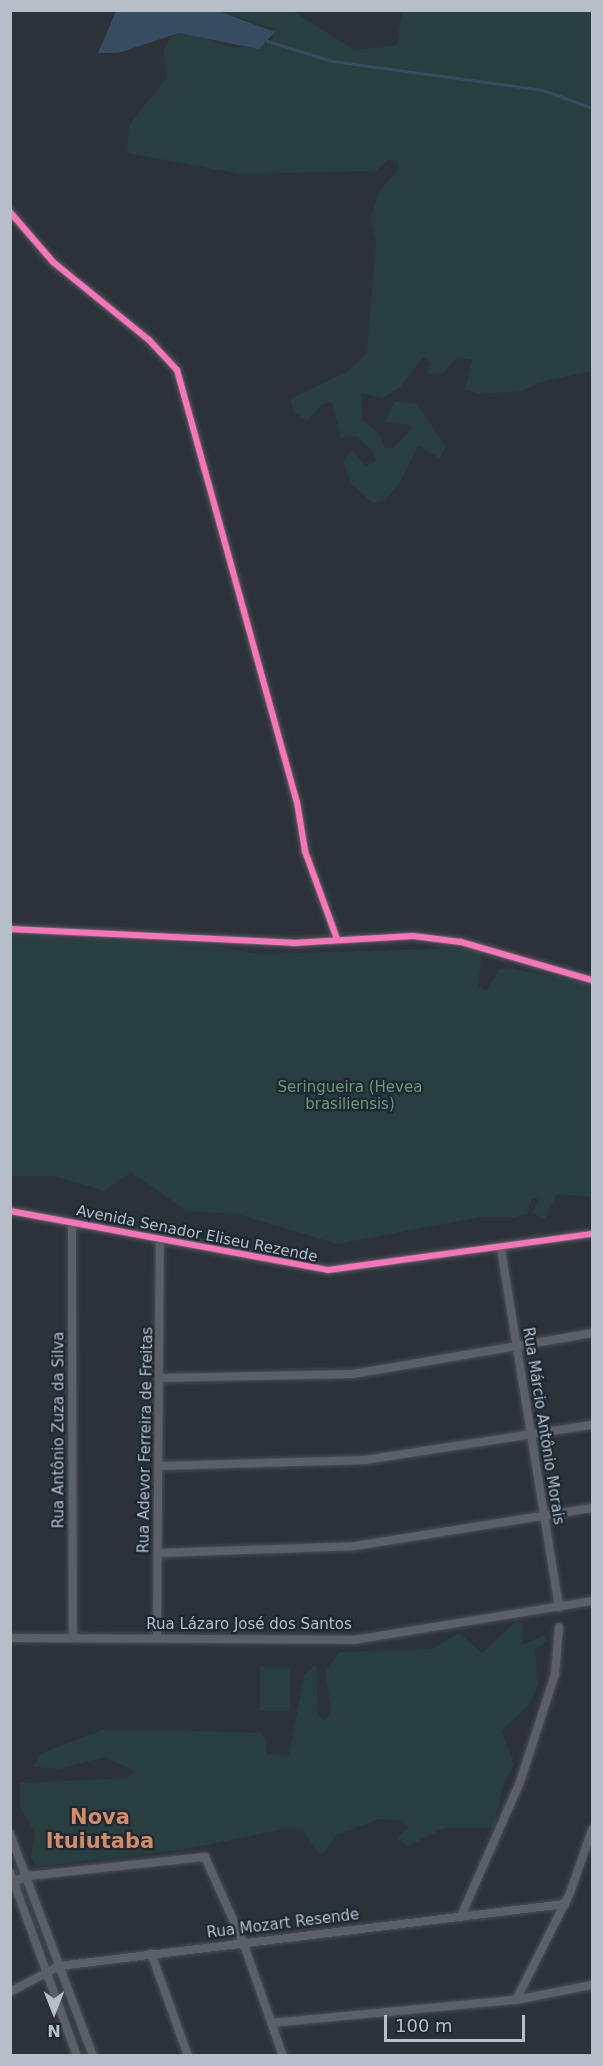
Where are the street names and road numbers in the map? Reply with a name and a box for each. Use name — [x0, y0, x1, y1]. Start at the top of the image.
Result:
street label: Avenida Senador Eliseu Rezende — [75, 1202, 319, 1266]
street label: Rua Márcio Antônio Morais — [519, 1326, 567, 1526]
street label: Rua Adevor Ferreira de Freitas — [135, 1327, 157, 1553]
street label: Rua Antônio Zuza da Silva — [50, 1332, 68, 1528]
street label: Rua Lázaro José dos Santos — [146, 1616, 352, 1634]
street label: Rua Mozart Resende — [206, 1906, 360, 1942]

